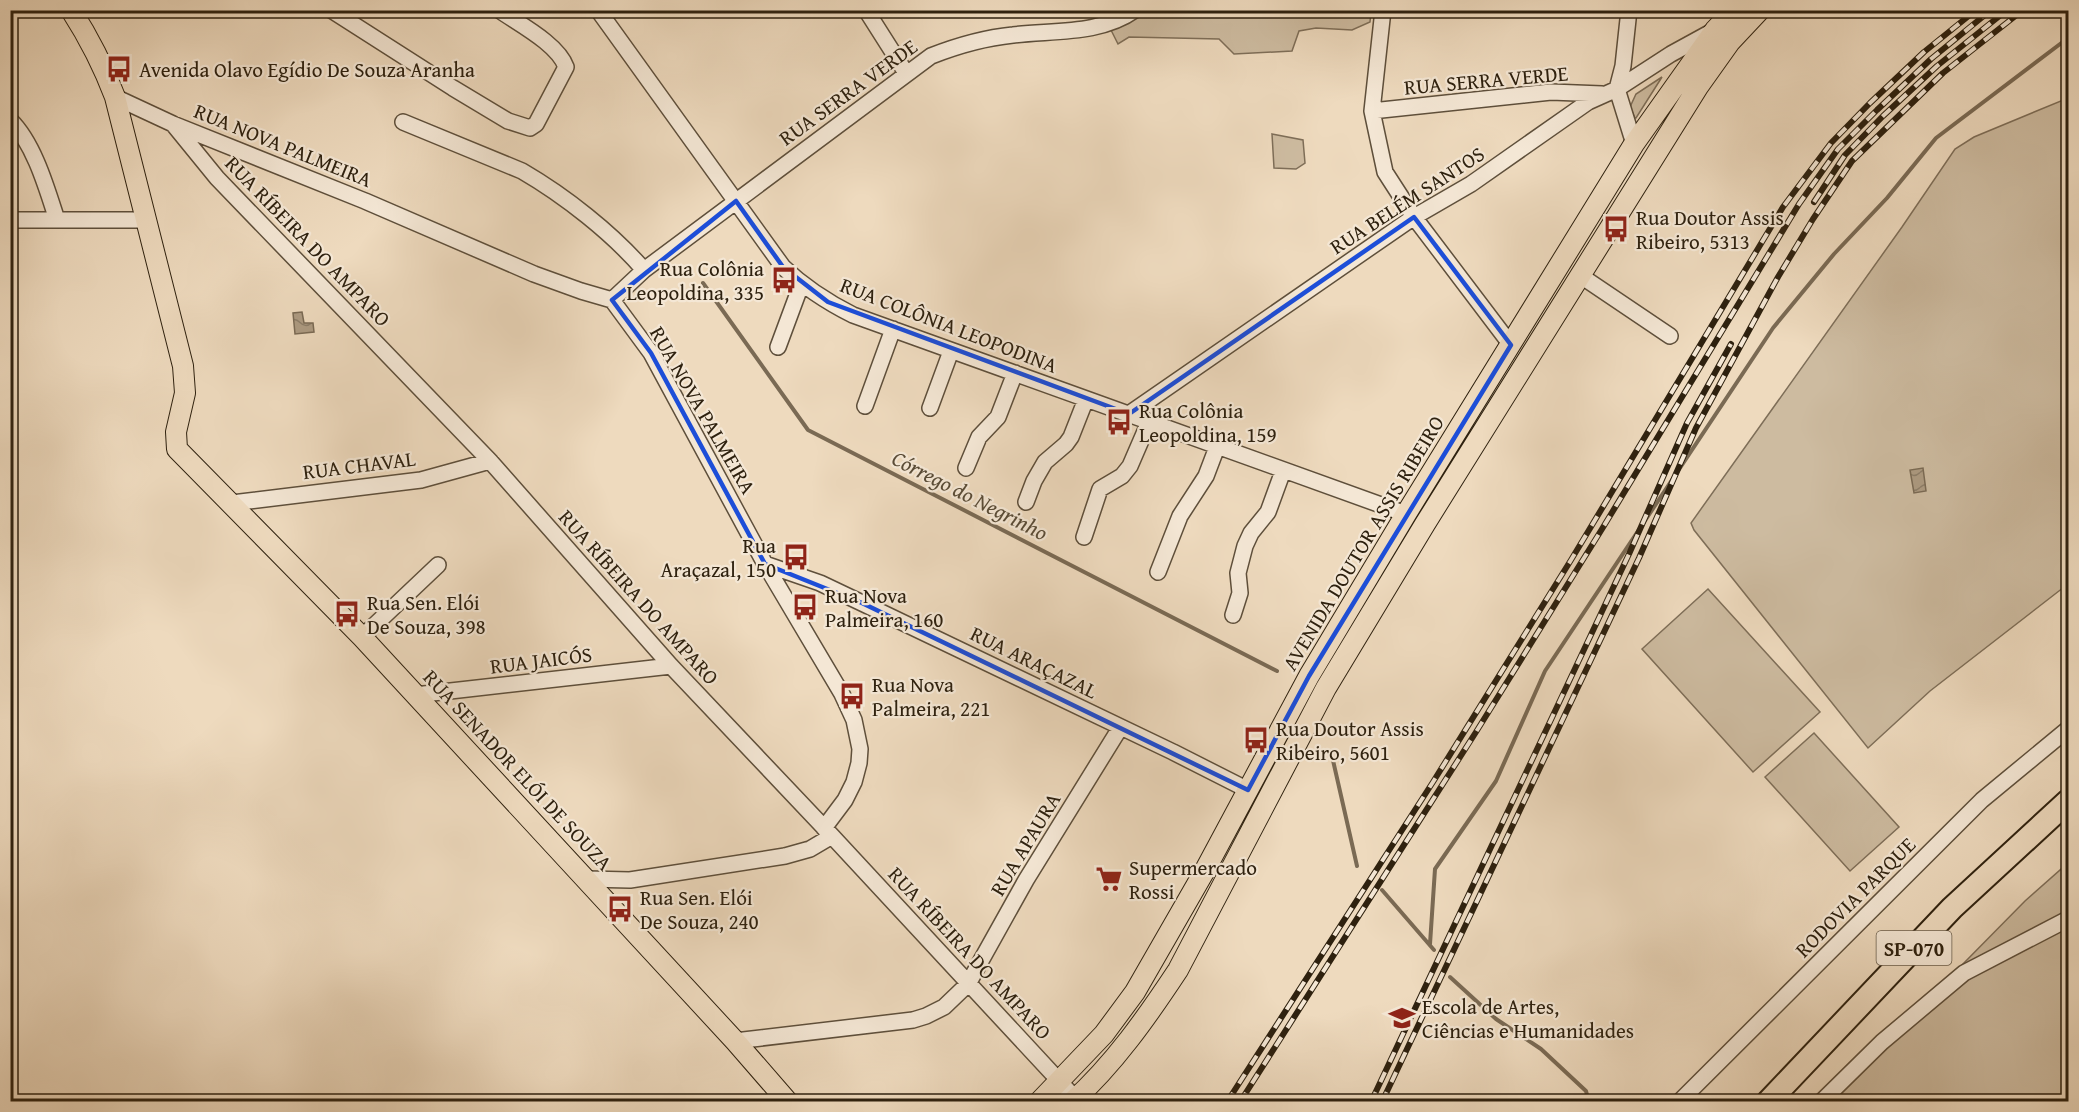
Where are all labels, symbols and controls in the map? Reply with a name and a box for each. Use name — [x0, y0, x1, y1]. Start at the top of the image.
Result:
street label: RUA SERRA VERDE — [772, 31, 924, 153]
bus stop icon: Avenida Olavo Egídio De Souza Aranha — [104, 54, 134, 84]
place label: Avenida Olavo Egídio De Souza Aranha — [139, 54, 475, 85]
street label: RUA SERRA VERDE — [1403, 57, 1570, 103]
street label: RUA NOVA PALMEIRA — [189, 95, 377, 195]
street label: RUA BELÉM SANTOS — [1324, 138, 1490, 262]
street label: RUA RÍBEIRA DO AMPARO — [218, 149, 398, 333]
place label: Rua Doutor Assis Ribeiro, 5313 — [1636, 202, 1784, 257]
bus stop icon: Rua Doutor Assis Ribeiro, 5313 — [1601, 214, 1631, 244]
place label: Rua Colônia Leopoldina, 335 — [626, 253, 764, 308]
bus stop icon: Rua Colônia Leopoldina, 335 — [769, 265, 799, 295]
street label: RUA COLÔNIA LEOPODINA — [836, 269, 1062, 381]
street label: RUA NOVA PALMEIRA — [642, 320, 764, 500]
place label: Rua Colônia Leopoldina, 159 — [1139, 395, 1277, 450]
bus stop icon: Rua Colônia Leopoldina, 159 — [1104, 407, 1134, 437]
street label: AVENIDA DOUTOR ASSIS RIBEIRO — [1274, 410, 1452, 676]
water label: Córrego do Negrinho — [887, 442, 1053, 548]
street label: RUA CHAVAL — [301, 443, 417, 487]
street label: RUA RÍBEIRA DO AMPARO — [552, 502, 726, 692]
place label: Rua Araçazal, 150 — [661, 530, 776, 585]
bus stop icon: Rua Araçazal, 150 — [781, 542, 811, 572]
place label: Rua Nova Palmeira, 160 — [825, 580, 943, 635]
place label: Rua Sen. Elói De Souza, 398 — [367, 587, 486, 642]
bus stop icon: Rua Nova Palmeira, 160 — [790, 592, 820, 622]
bus stop icon: Rua Sen. Elói De Souza, 398 — [332, 599, 362, 629]
street label: RUA ARAÇAZAL — [965, 618, 1103, 706]
street label: RUA JAICÓS — [488, 638, 594, 682]
street label: RUA SENADOR ELÓI DE SOUZA — [416, 662, 620, 878]
place label: Rua Nova Palmeira, 221 — [872, 669, 990, 724]
bus stop icon: Rua Nova Palmeira, 221 — [837, 681, 867, 711]
place label: Rua Doutor Assis Ribeiro, 5601 — [1276, 713, 1424, 768]
bus stop icon: Rua Doutor Assis Ribeiro, 5601 — [1241, 725, 1271, 755]
street label: RUA APAURA — [982, 786, 1068, 902]
street label: RODOVIA PARQUE — [1788, 829, 1923, 964]
place label: Supermercado Rossi — [1129, 852, 1257, 907]
street label: RUA RÍBEIRA DO AMPARO — [881, 859, 1059, 1047]
supermarket icon: Supermercado Rossi — [1094, 864, 1124, 894]
place label: Rua Sen. Elói De Souza, 240 — [640, 882, 759, 937]
bus stop icon: Rua Sen. Elói De Souza, 240 — [605, 894, 635, 924]
road number: SP-070 — [1876, 931, 1952, 965]
place label: Escola de Artes, Ciências e Humanidades — [1422, 991, 1634, 1046]
school or university icon: Escola de Artes, Ciências e Humanidades — [1387, 1003, 1417, 1033]

